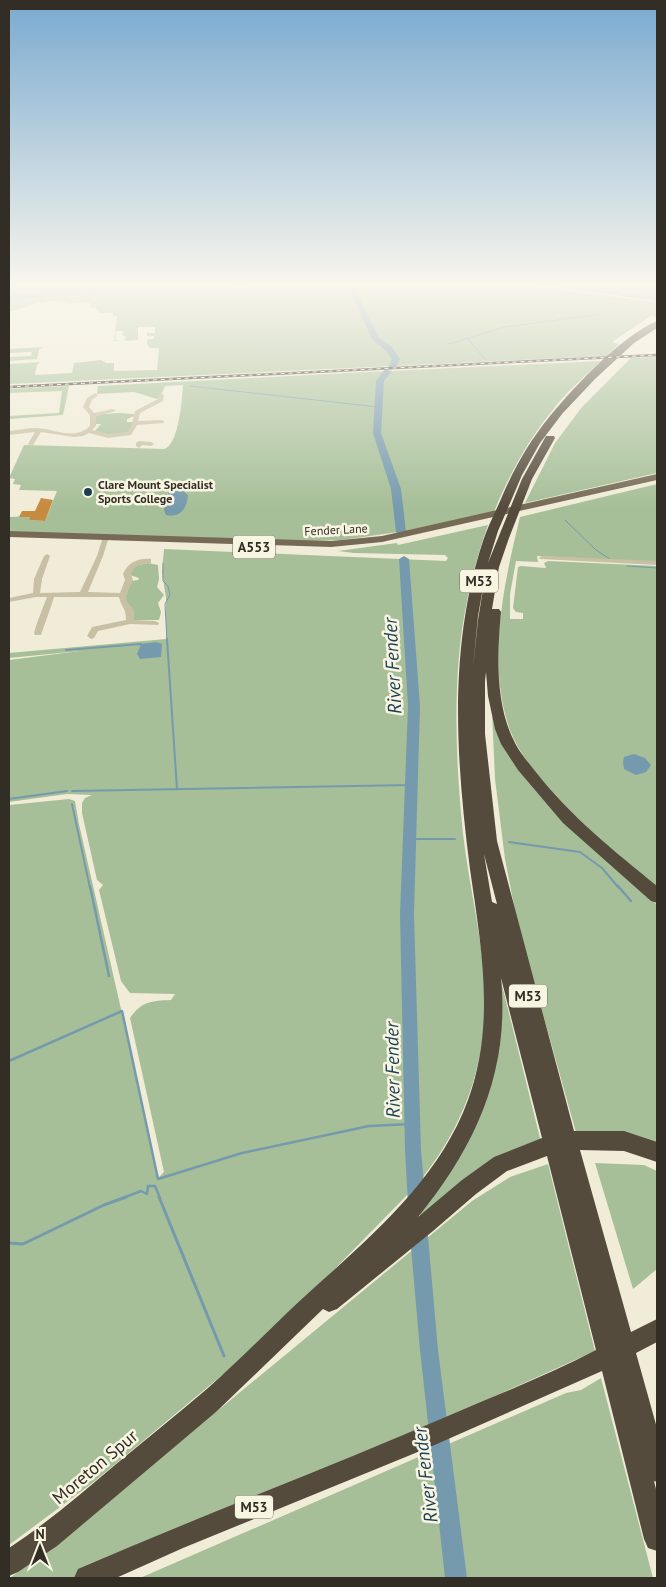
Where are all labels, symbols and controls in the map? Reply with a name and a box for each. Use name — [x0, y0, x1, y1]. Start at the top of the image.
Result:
place label: Clare Mount Specialist Sports College — [98, 477, 214, 506]
marker: Clare Mount Specialist Sports College — [82, 486, 94, 498]
street label: Fender Lane — [304, 520, 368, 539]
road number: A553 — [233, 536, 275, 558]
road number: M53 — [460, 570, 498, 592]
water label: River Fender — [377, 615, 407, 715]
road number: M53 — [509, 984, 547, 1008]
water label: River Fender — [379, 1020, 405, 1118]
street label: Moreton Spur — [47, 1424, 142, 1509]
water label: River Fender — [407, 1424, 443, 1524]
road number: M53 — [235, 1495, 273, 1518]
north arrow — [15, 1522, 65, 1572]
text: N — [35, 1525, 45, 1543]

